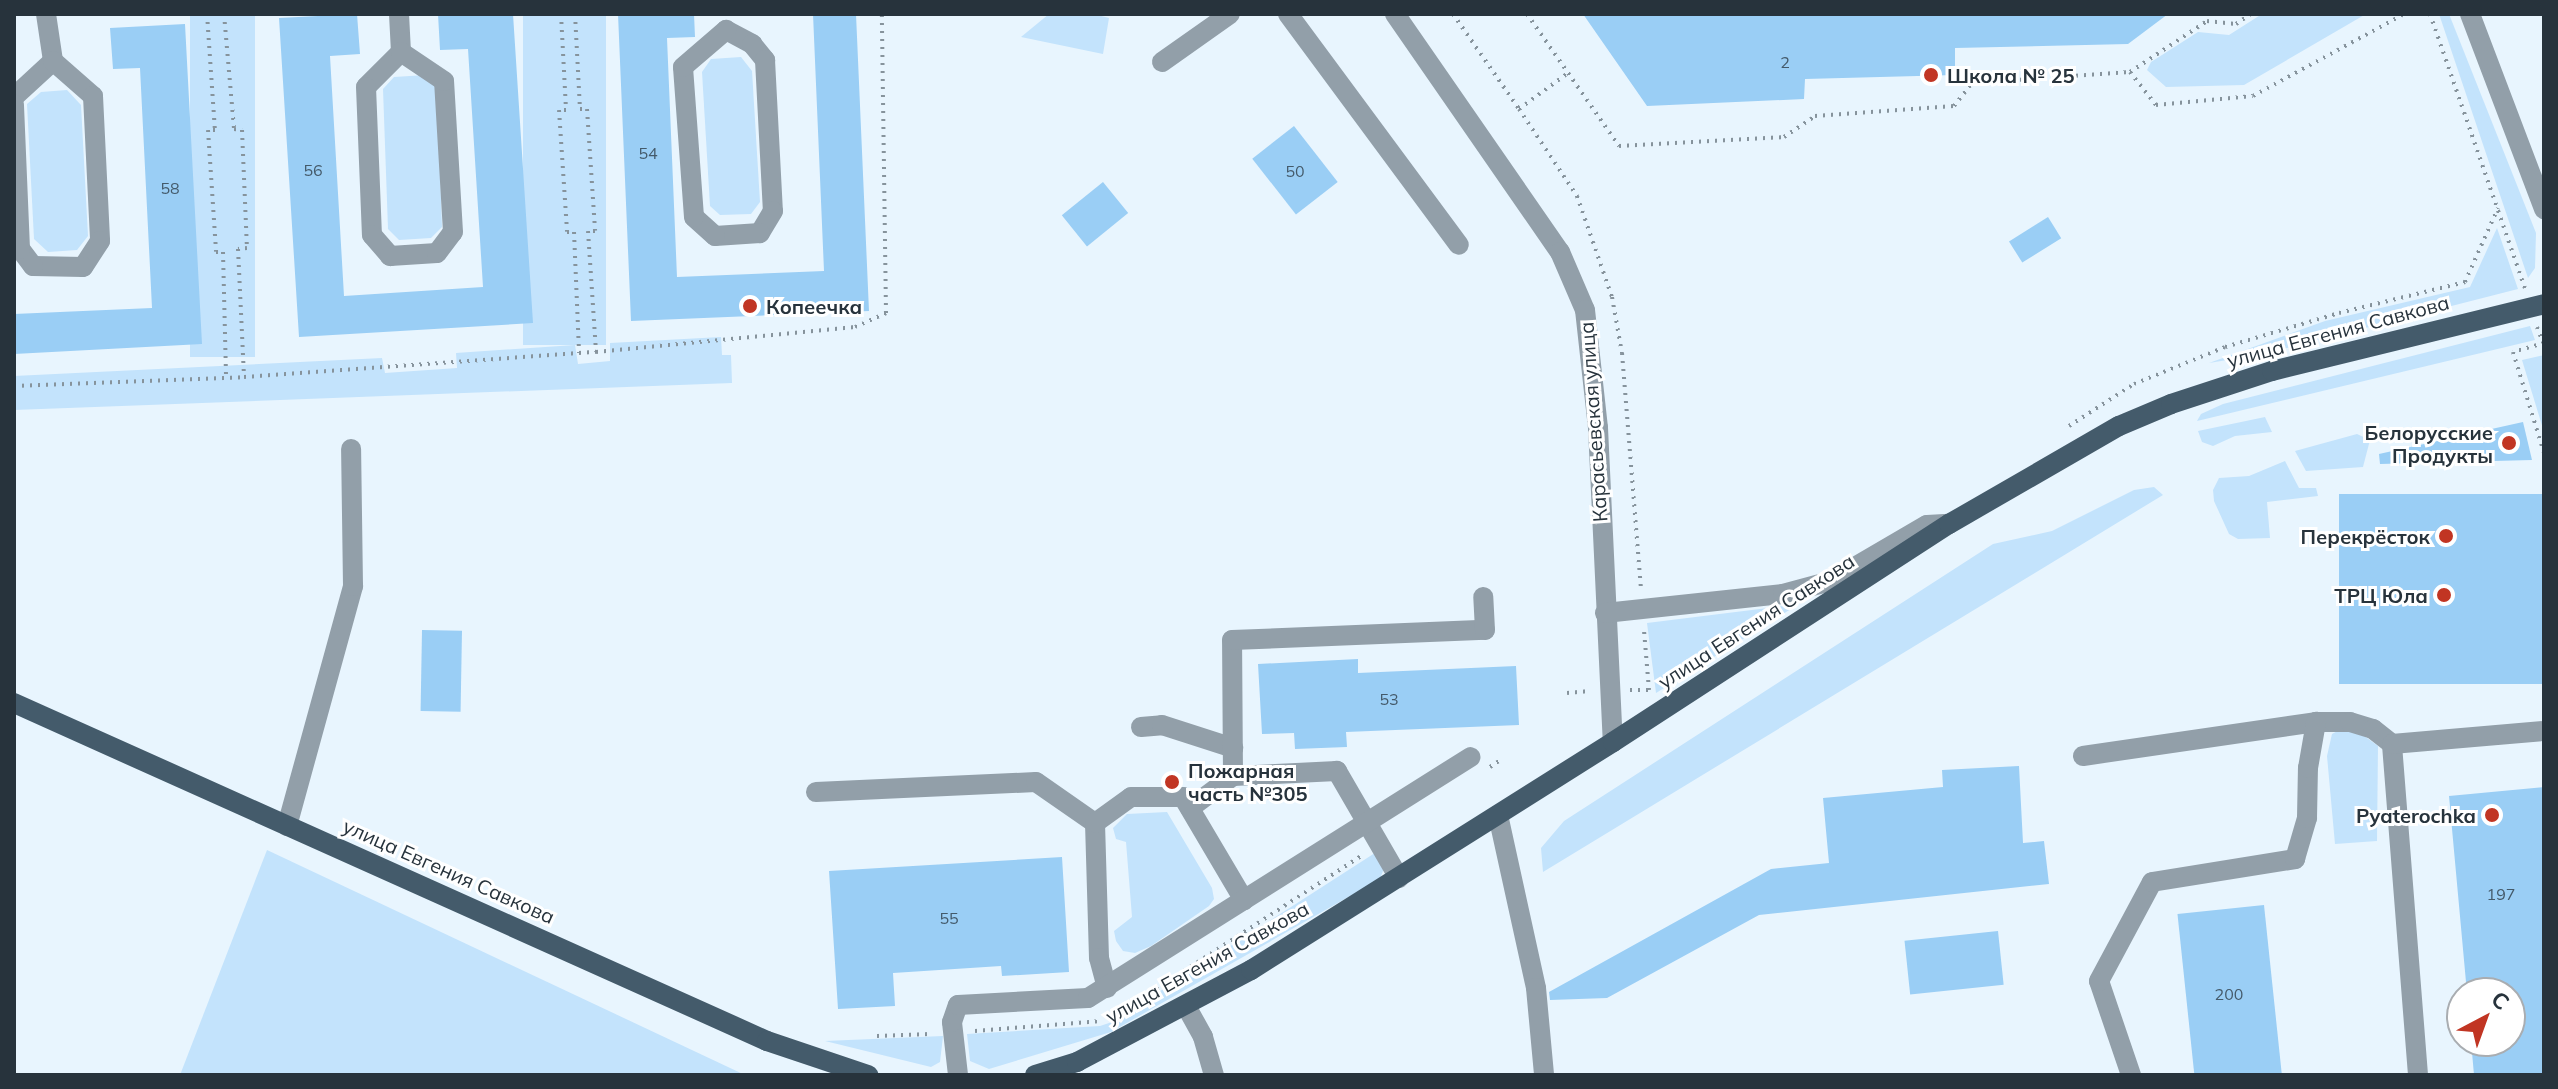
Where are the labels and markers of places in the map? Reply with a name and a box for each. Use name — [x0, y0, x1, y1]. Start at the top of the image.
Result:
place label: Школа № 25 — [1947, 63, 2074, 87]
marker: Школа № 25 — [1922, 66, 1940, 84]
place label: Копеечка — [766, 294, 862, 318]
marker: Копеечка — [741, 297, 759, 315]
place label: Белорусские Продукты — [2365, 420, 2493, 467]
marker: Белорусские Продукты — [2500, 434, 2518, 452]
place label: Перекрёсток — [2301, 524, 2430, 548]
marker: Перекрёсток — [2437, 527, 2455, 545]
place label: ТРЦ Юла — [2334, 583, 2428, 607]
marker: ТРЦ Юла — [2435, 586, 2453, 604]
place label: Пожарная часть №305 — [1188, 758, 1307, 805]
marker: Пожарная часть №305 — [1163, 773, 1181, 791]
place label: Pyaterochka — [2356, 803, 2476, 827]
marker: Pyaterochka — [2483, 806, 2501, 824]

